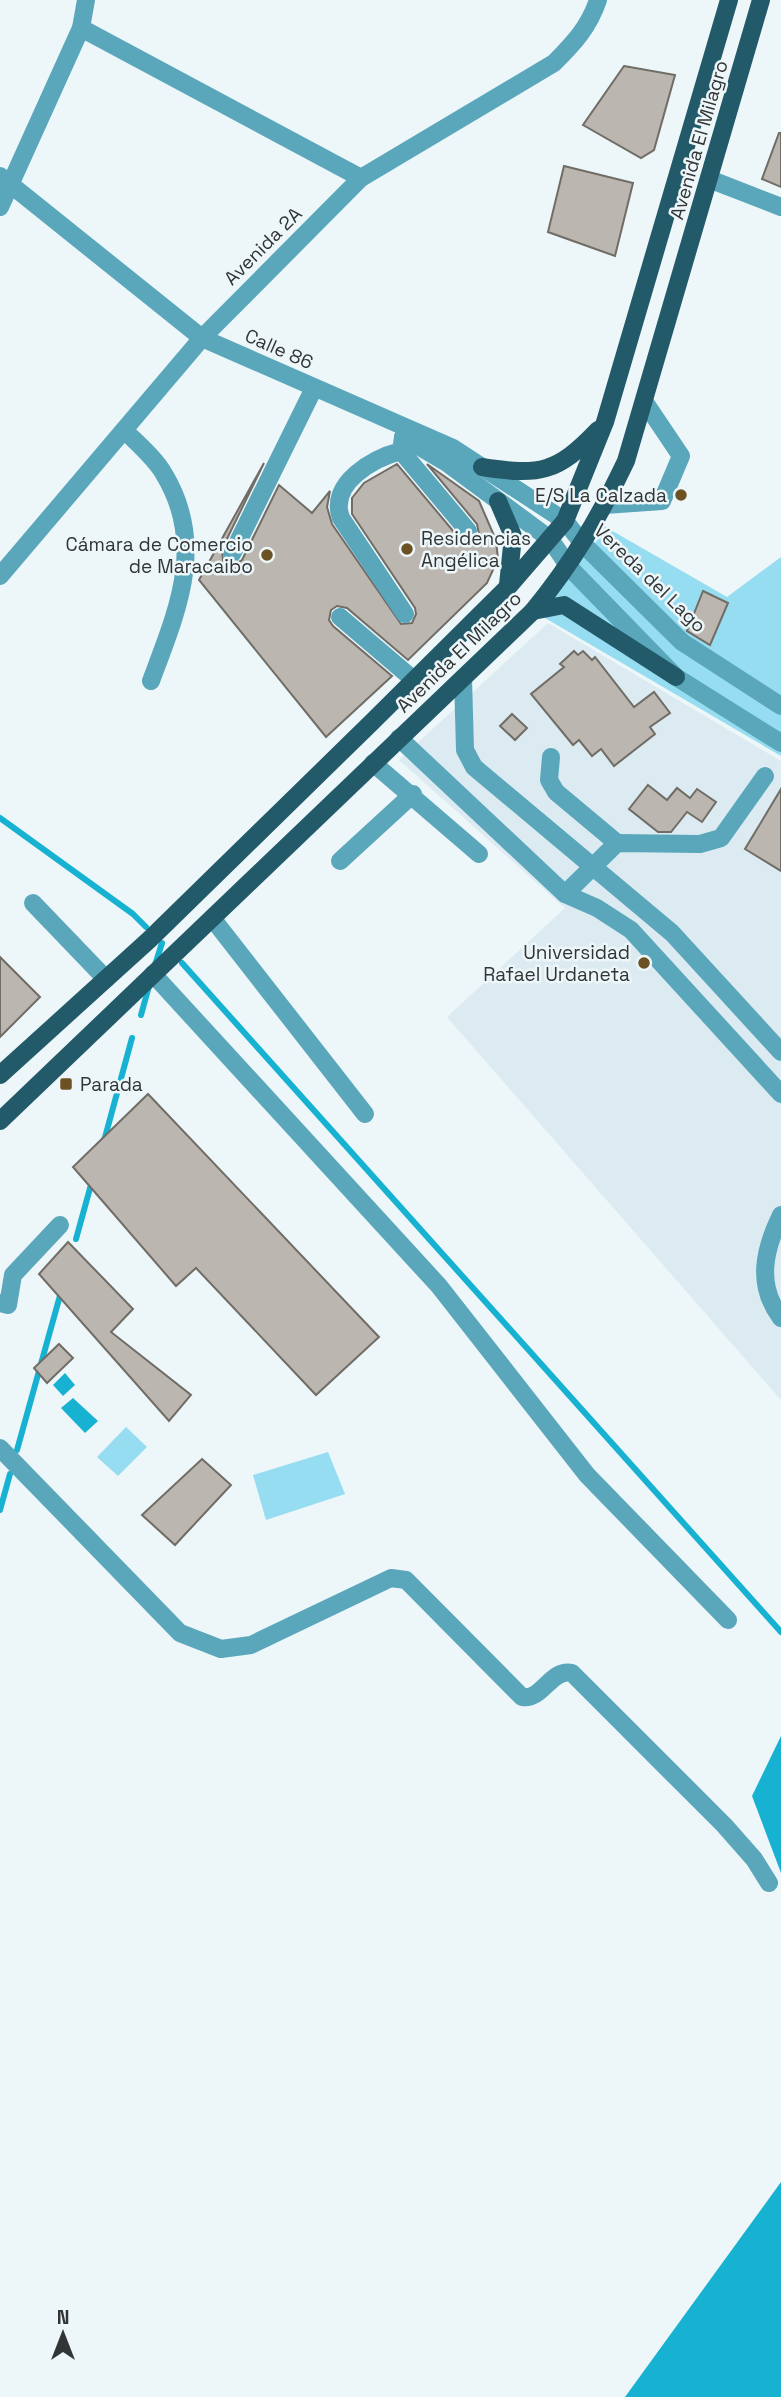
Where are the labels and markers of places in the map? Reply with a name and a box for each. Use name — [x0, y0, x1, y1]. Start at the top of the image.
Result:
place label: E/S La Calzada — [535, 483, 667, 508]
marker: E/S La Calzada — [673, 487, 689, 503]
place label: Residencias Angélica — [421, 526, 531, 573]
place label: Cámara de Comercio de Maracaibo — [65, 532, 253, 579]
marker: Residencias Angélica — [399, 541, 415, 557]
marker: Cámara de Comercio de Maracaibo — [259, 547, 275, 563]
place label: Universidad Rafael Urdaneta — [483, 940, 630, 987]
marker: Universidad Rafael Urdaneta — [636, 955, 652, 971]
place label: Parada — [80, 1072, 143, 1097]
marker: Parada — [58, 1076, 74, 1092]

